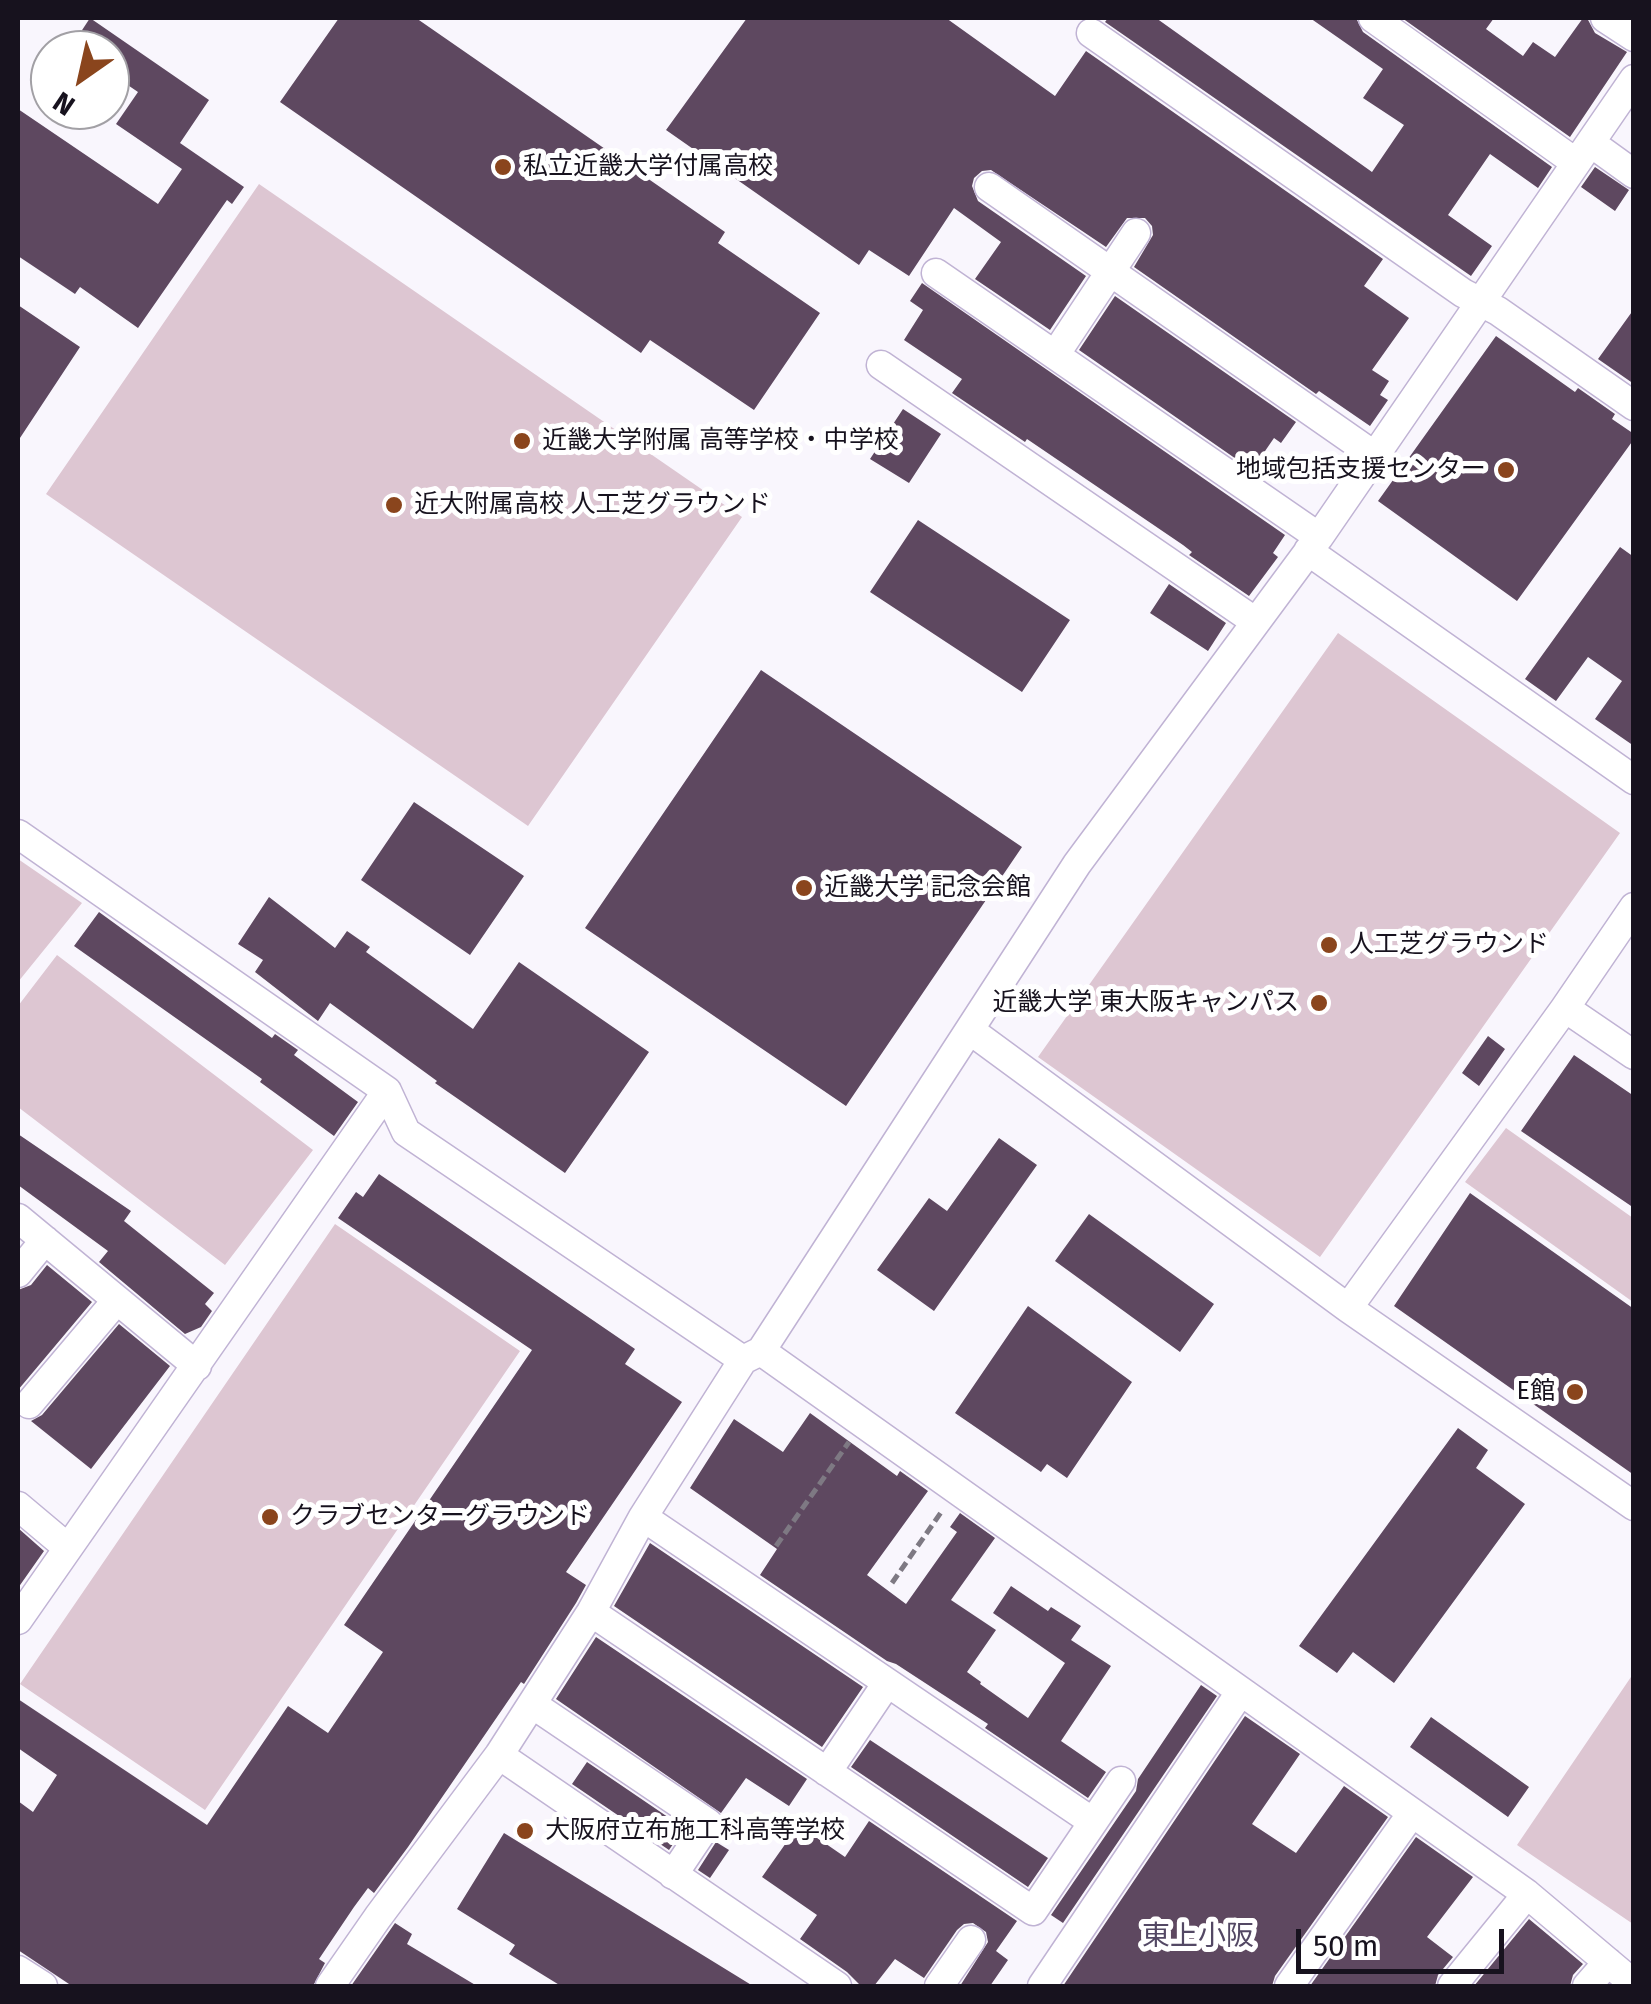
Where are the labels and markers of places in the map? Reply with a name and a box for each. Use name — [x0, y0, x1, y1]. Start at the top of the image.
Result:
place label: 私立近畿大学付属高校 — [523, 152, 773, 182]
marker: 私立近畿大学付属高校 — [492, 156, 514, 178]
place label: 近畿大学附属 高等学校・中学校 — [542, 426, 899, 456]
marker: 近畿大学附属 高等学校・中学校 — [511, 430, 533, 452]
place label: 地域包括支援センター — [1236, 455, 1486, 485]
marker: 地域包括支援センター — [1495, 459, 1517, 481]
place label: 近大附属高校 人工芝グラウンド — [414, 490, 771, 520]
marker: 近大附属高校 人工芝グラウンド — [383, 494, 405, 516]
place label: 近畿大学 記念会館 — [824, 873, 1031, 903]
marker: 近畿大学 記念会館 — [793, 877, 815, 899]
place label: 人工芝グラウンド — [1349, 930, 1549, 960]
marker: 人工芝グラウンド — [1318, 934, 1340, 956]
place label: 近畿大学 東大阪キャンパス — [992, 988, 1299, 1018]
marker: 近畿大学 東大阪キャンパス — [1308, 992, 1330, 1014]
place label: E館 — [1517, 1377, 1555, 1407]
marker: E館 — [1564, 1381, 1586, 1403]
place label: クラブセンターグラウンド — [290, 1502, 590, 1532]
marker: クラブセンターグラウンド — [259, 1506, 281, 1528]
place label: 大阪府立布施工科高等学校 — [545, 1816, 845, 1846]
marker: 大阪府立布施工科高等学校 — [514, 1820, 536, 1842]

